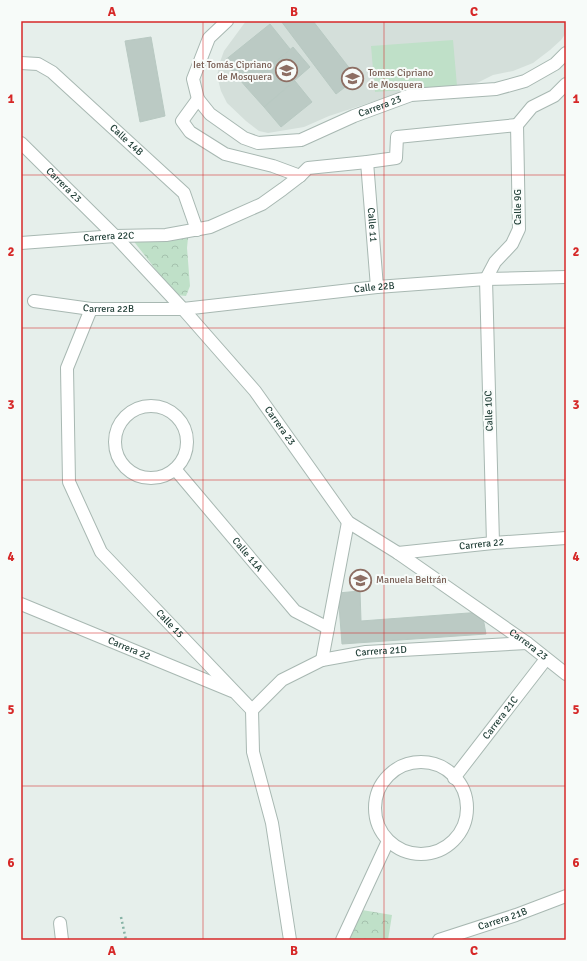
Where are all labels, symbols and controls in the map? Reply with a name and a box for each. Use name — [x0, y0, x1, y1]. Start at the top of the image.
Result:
text: A — [108, 4, 117, 20]
text: B — [290, 4, 298, 20]
text: C — [470, 4, 478, 20]
school or university icon: Iet Tomás Cipriano de Mosquera — [274, 58, 300, 84]
place label: Iet Tomás Cipriano de Mosquera — [193, 59, 272, 83]
school or university icon: Tomas Cipriano de Mosquera — [339, 66, 365, 92]
place label: Tomas Cipriano de Mosquera — [368, 67, 433, 91]
text: 1 — [7, 91, 15, 107]
text: 1 — [572, 91, 580, 107]
street label: Carrera 23 — [357, 93, 403, 120]
street label: Calle 14B — [107, 122, 145, 158]
street label: Carrera 23 — [43, 165, 84, 205]
street label: Calle 9G — [512, 189, 524, 225]
street label: Calle 11 — [365, 207, 379, 243]
street label: Carrera 22C — [83, 230, 134, 244]
text: 2 — [7, 244, 15, 260]
text: 2 — [572, 244, 580, 260]
street label: Calle 22B — [353, 280, 395, 296]
street label: Carrera 22B — [82, 302, 134, 315]
street label: Calle 10C — [482, 390, 496, 432]
text: 3 — [7, 397, 15, 413]
text: 3 — [572, 397, 580, 413]
street label: Carrera 23 — [262, 404, 298, 448]
street label: Calle 11A — [230, 535, 265, 574]
street label: Carrera 22 — [459, 536, 504, 553]
text: 4 — [7, 549, 15, 565]
text: 4 — [572, 549, 580, 565]
school or university icon: Manuela Beltrán — [347, 567, 373, 593]
place label: Manuela Beltrán — [376, 574, 447, 586]
street label: Calle 15 — [153, 607, 186, 641]
street label: Carrera 23 — [507, 626, 550, 663]
street label: Carrera 22 — [106, 634, 152, 663]
street label: Carrera 21D — [355, 644, 407, 660]
street label: Carrera 21C — [480, 694, 521, 742]
text: 5 — [7, 702, 15, 718]
text: 5 — [572, 702, 580, 718]
text: 6 — [7, 855, 15, 871]
text: 6 — [572, 855, 580, 871]
street label: Carrera 21B — [477, 905, 529, 933]
text: A — [108, 943, 117, 959]
text: B — [290, 943, 298, 959]
text: C — [470, 943, 478, 959]

